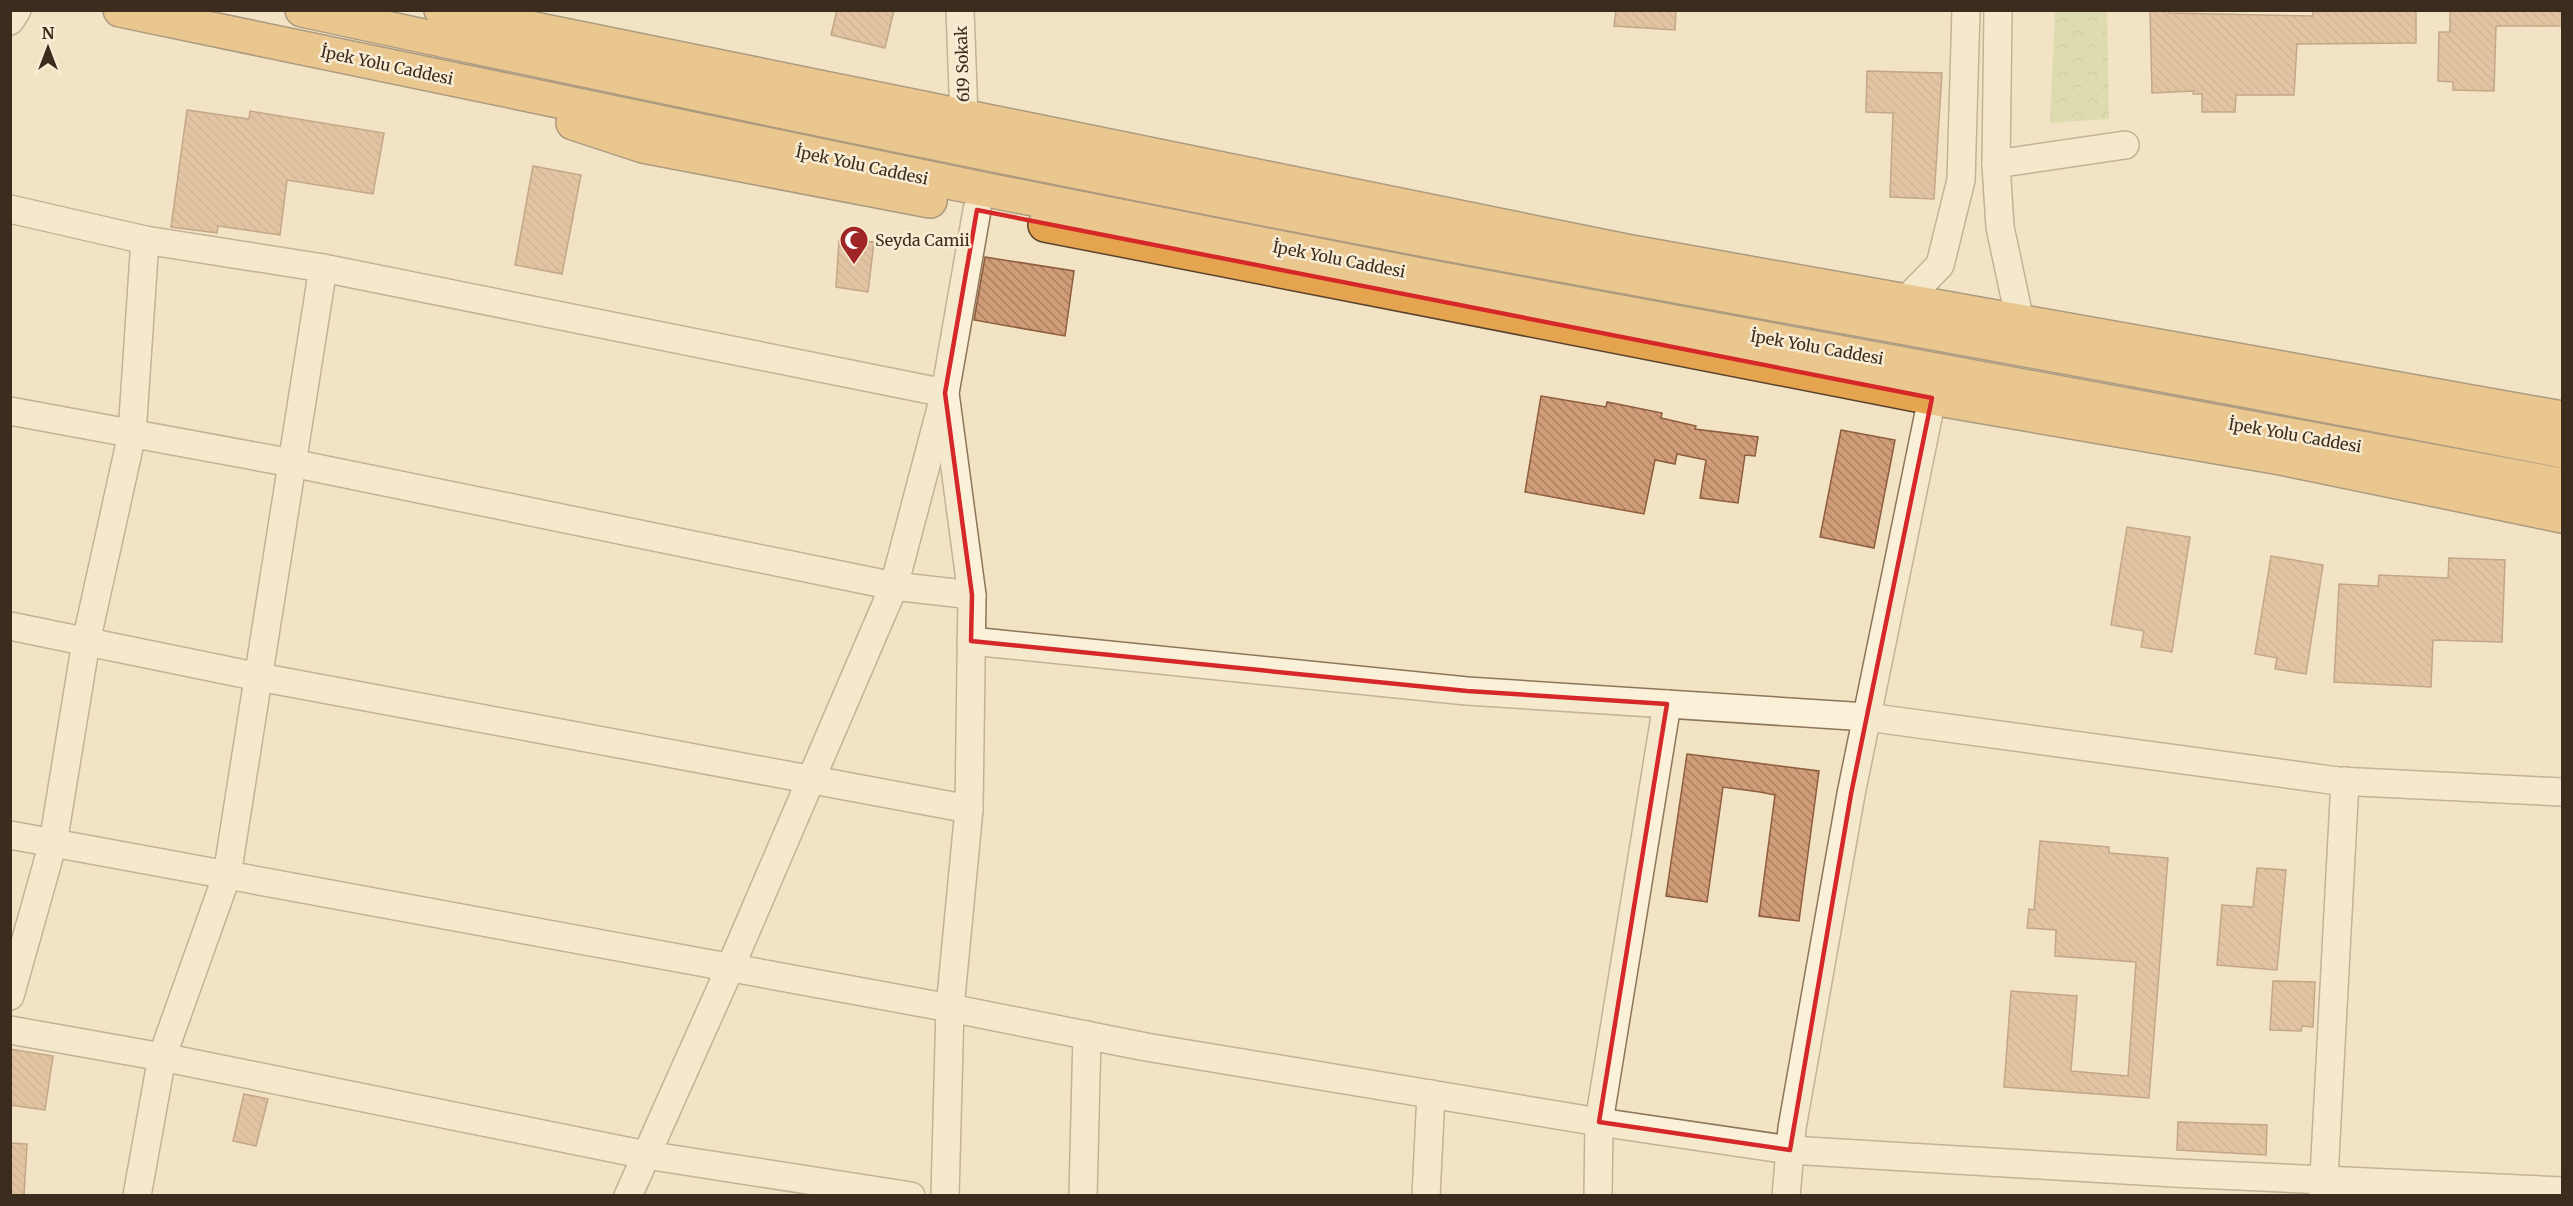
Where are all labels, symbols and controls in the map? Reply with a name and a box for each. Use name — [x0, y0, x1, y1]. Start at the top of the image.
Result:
north arrow — [18, 18, 78, 78]
text: N — [42, 23, 55, 43]
street label: 619 Sokak — [951, 25, 973, 102]
street label: İpek Yolu Caddesi — [319, 41, 455, 89]
street label: İpek Yolu Caddesi — [794, 141, 930, 189]
mosque icon: Seyda Camii — [838, 224, 870, 266]
place label: Seyda Camii — [875, 230, 970, 250]
street label: İpek Yolu Caddesi — [1271, 236, 1407, 282]
street label: İpek Yolu Caddesi — [1749, 325, 1885, 369]
street label: İpek Yolu Caddesi — [2227, 413, 2363, 457]

